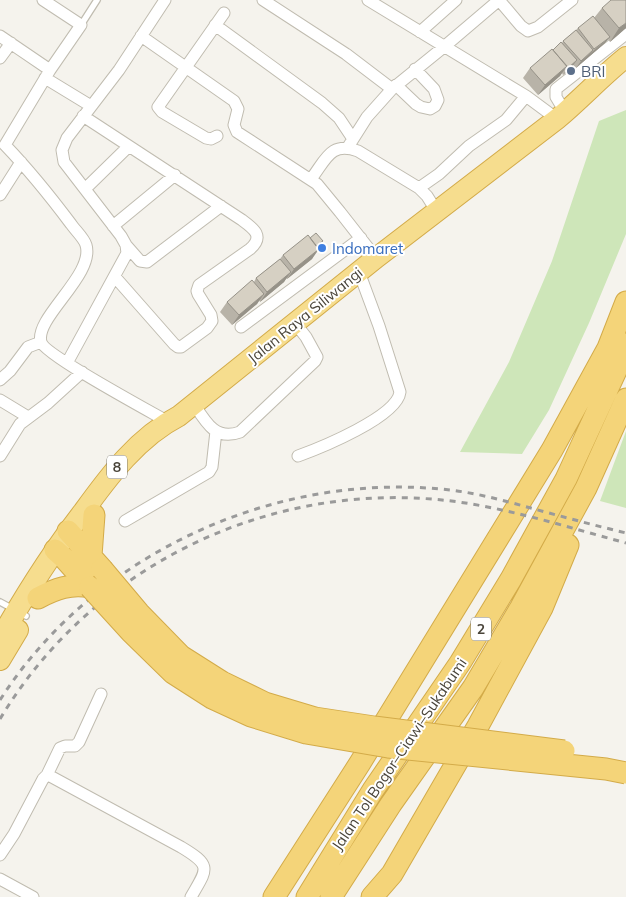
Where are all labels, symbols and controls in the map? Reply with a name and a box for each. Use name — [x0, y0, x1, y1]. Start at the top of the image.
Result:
place label: BRI — [581, 62, 605, 81]
marker: BRI — [565, 65, 577, 77]
place label: Indomaret — [332, 239, 403, 258]
marker: Indomaret — [316, 242, 328, 254]
street label: Jalan Raya Siliwangi — [244, 263, 366, 367]
road number: 8 — [107, 456, 127, 478]
road number: 2 — [471, 618, 491, 640]
street label: Jalan Tol Bogor–Ciawi–Sukabumi — [327, 654, 471, 854]

